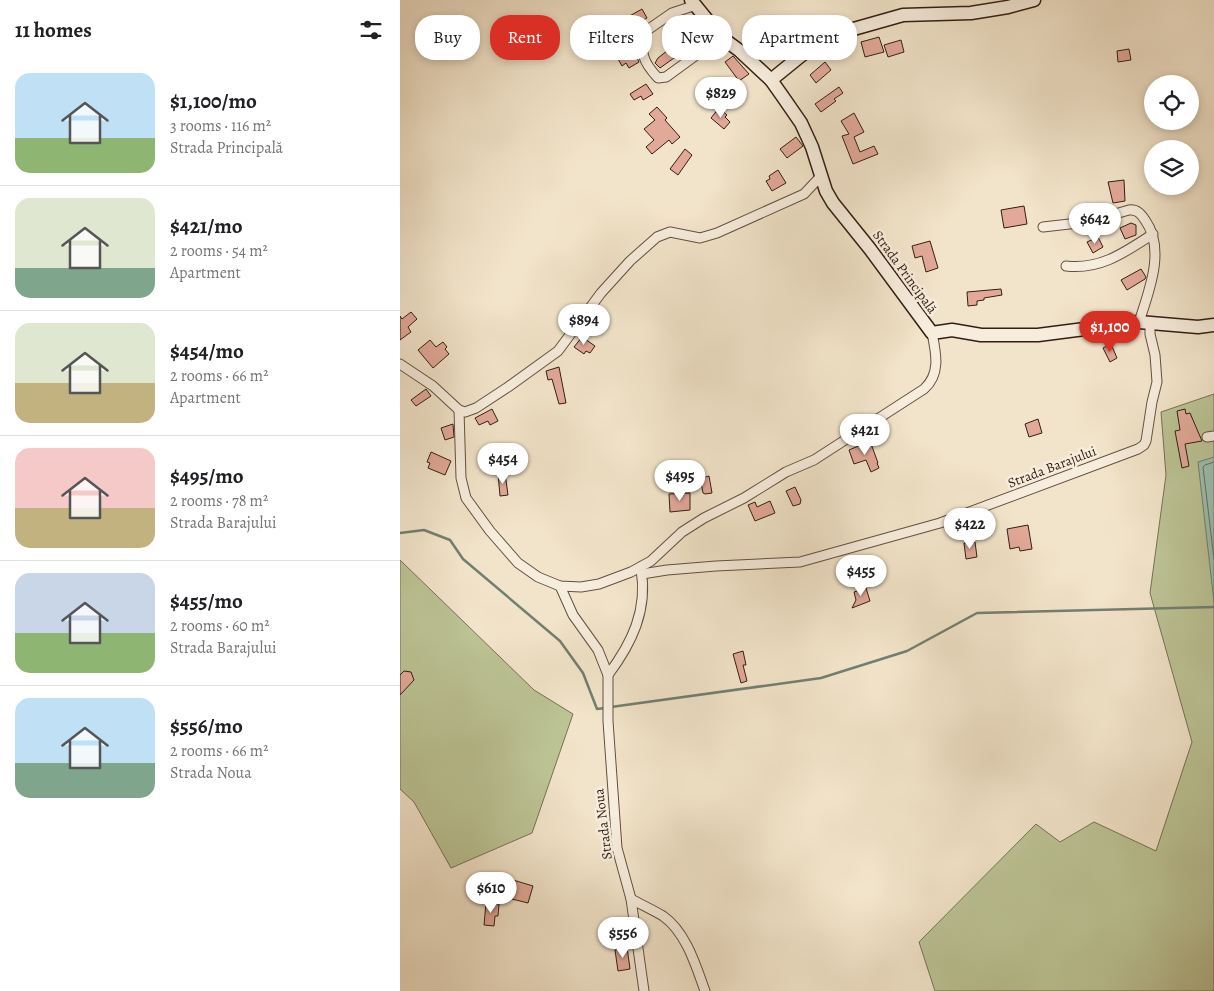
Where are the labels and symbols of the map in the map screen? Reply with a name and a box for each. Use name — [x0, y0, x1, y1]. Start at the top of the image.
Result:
pin: $829 — [691, 76, 751, 119]
pin: $642 — [1065, 202, 1125, 245]
street label: Strada Principală — [868, 226, 942, 318]
pin: $894 — [554, 304, 614, 346]
pin: $1,100 — [1069, 310, 1151, 353]
pin: $421 — [835, 414, 895, 456]
street label: Strada Barajului — [1005, 441, 1099, 493]
pin: $454 — [473, 442, 533, 485]
pin: $495 — [650, 460, 710, 502]
pin: $422 — [940, 508, 1000, 550]
pin: $455 — [831, 554, 891, 597]
street label: Strada Noua — [589, 787, 617, 861]
pin: $610 — [461, 872, 521, 914]
pin: $556 — [593, 916, 653, 959]

